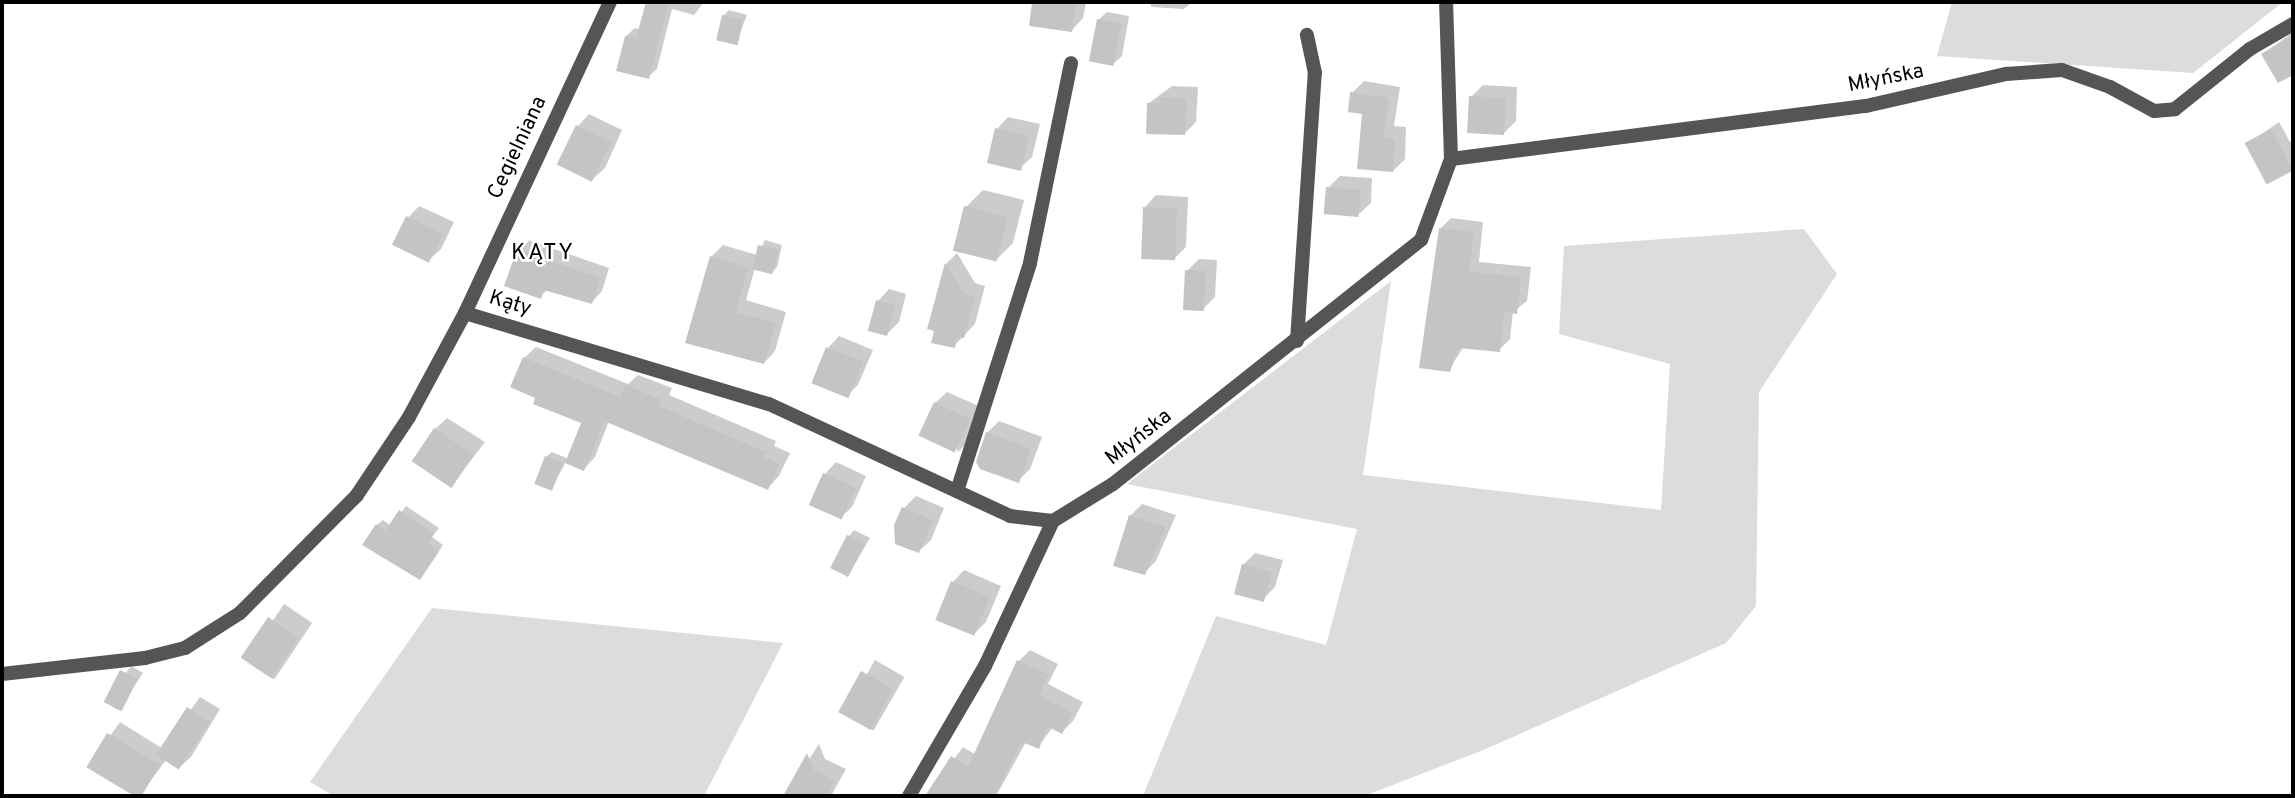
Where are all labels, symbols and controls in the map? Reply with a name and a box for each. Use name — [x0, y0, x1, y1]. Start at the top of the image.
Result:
street label: Młyńska — [1846, 59, 1926, 99]
street label: Cegielniana — [483, 92, 553, 204]
district label: KĄTY — [512, 240, 574, 268]
street label: Kąty — [486, 286, 534, 322]
street label: Młyńska — [1101, 404, 1177, 472]

